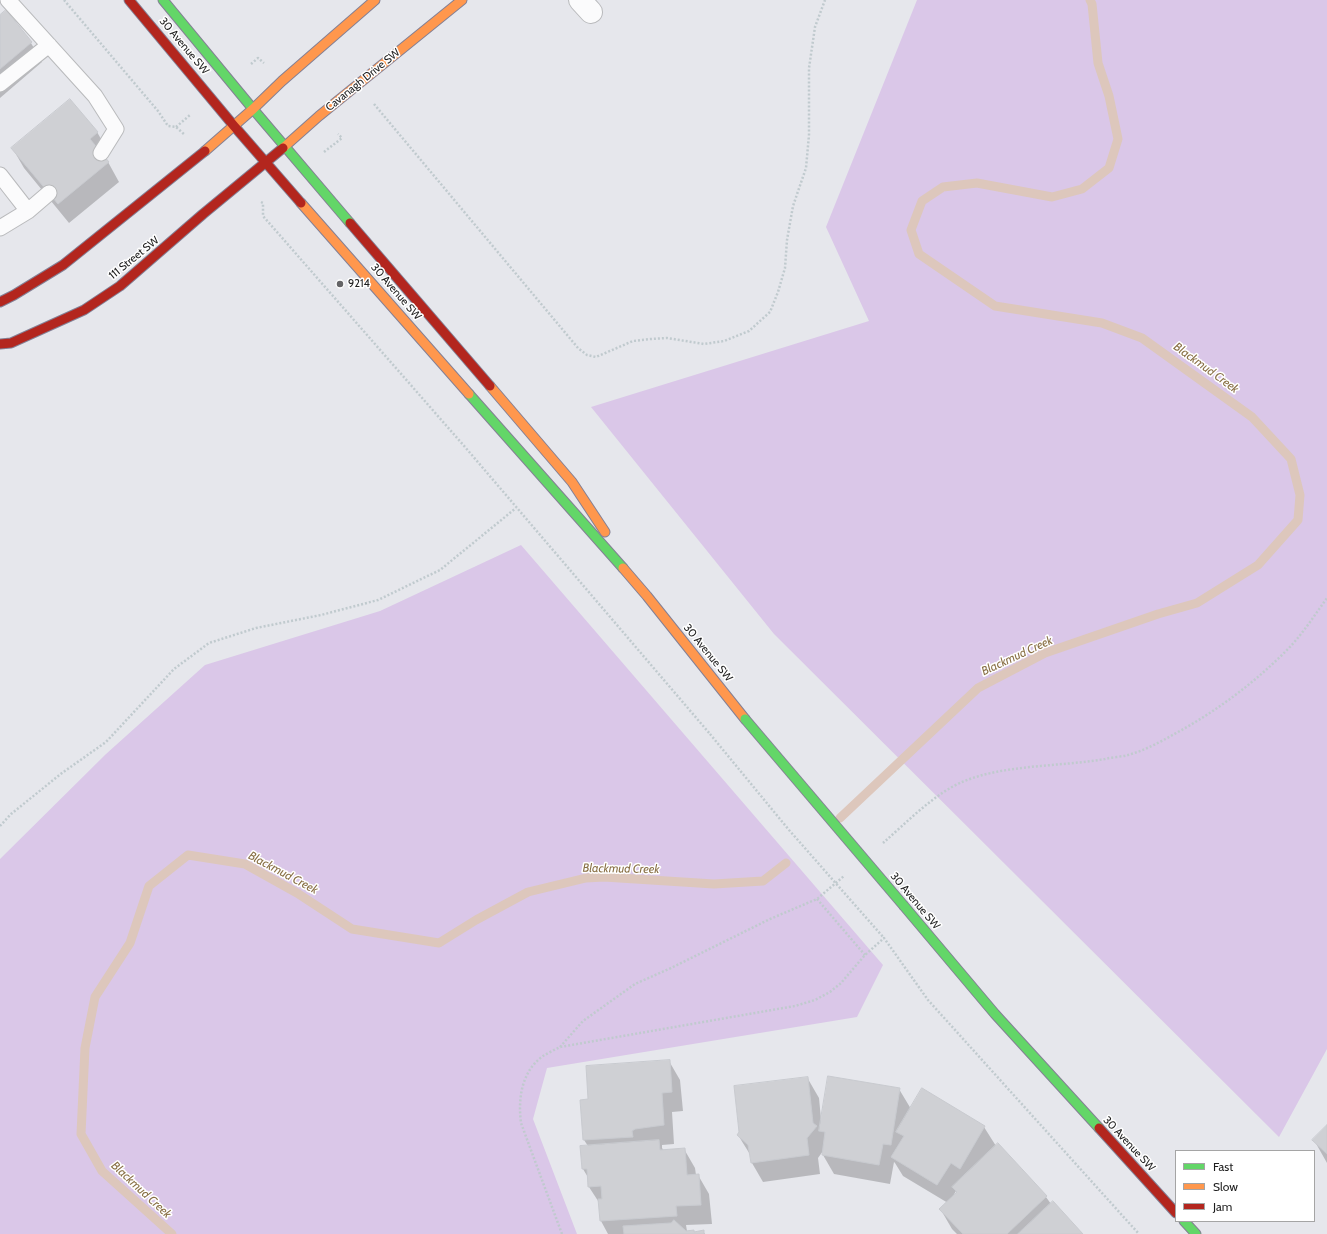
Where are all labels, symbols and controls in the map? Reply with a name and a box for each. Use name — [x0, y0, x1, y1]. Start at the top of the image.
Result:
street label: 30 Avenue SW — [156, 15, 212, 77]
street label: Cavanagh Drive SW — [323, 46, 403, 114]
street label: 111 Street SW — [106, 234, 162, 282]
street label: 30 Avenue SW — [368, 261, 424, 323]
place label: 9214 — [348, 277, 370, 291]
marker: 9214 — [335, 279, 345, 289]
water label: Blackmud Creek — [1171, 340, 1241, 396]
street label: 30 Avenue SW — [681, 622, 735, 684]
water label: Blackmud Creek — [979, 633, 1055, 679]
water label: Blackmud Creek — [246, 849, 320, 897]
water label: Blackmud Creek — [582, 861, 660, 877]
street label: 30 Avenue SW — [887, 870, 943, 932]
street label: 30 Avenue SW — [1100, 1114, 1158, 1174]
legend — [1175, 1150, 1315, 1222]
water label: Blackmud Creek — [108, 1159, 174, 1221]
text: Fast — [1213, 1159, 1233, 1174]
text: Slow — [1213, 1179, 1238, 1194]
text: Jam — [1213, 1199, 1232, 1214]

